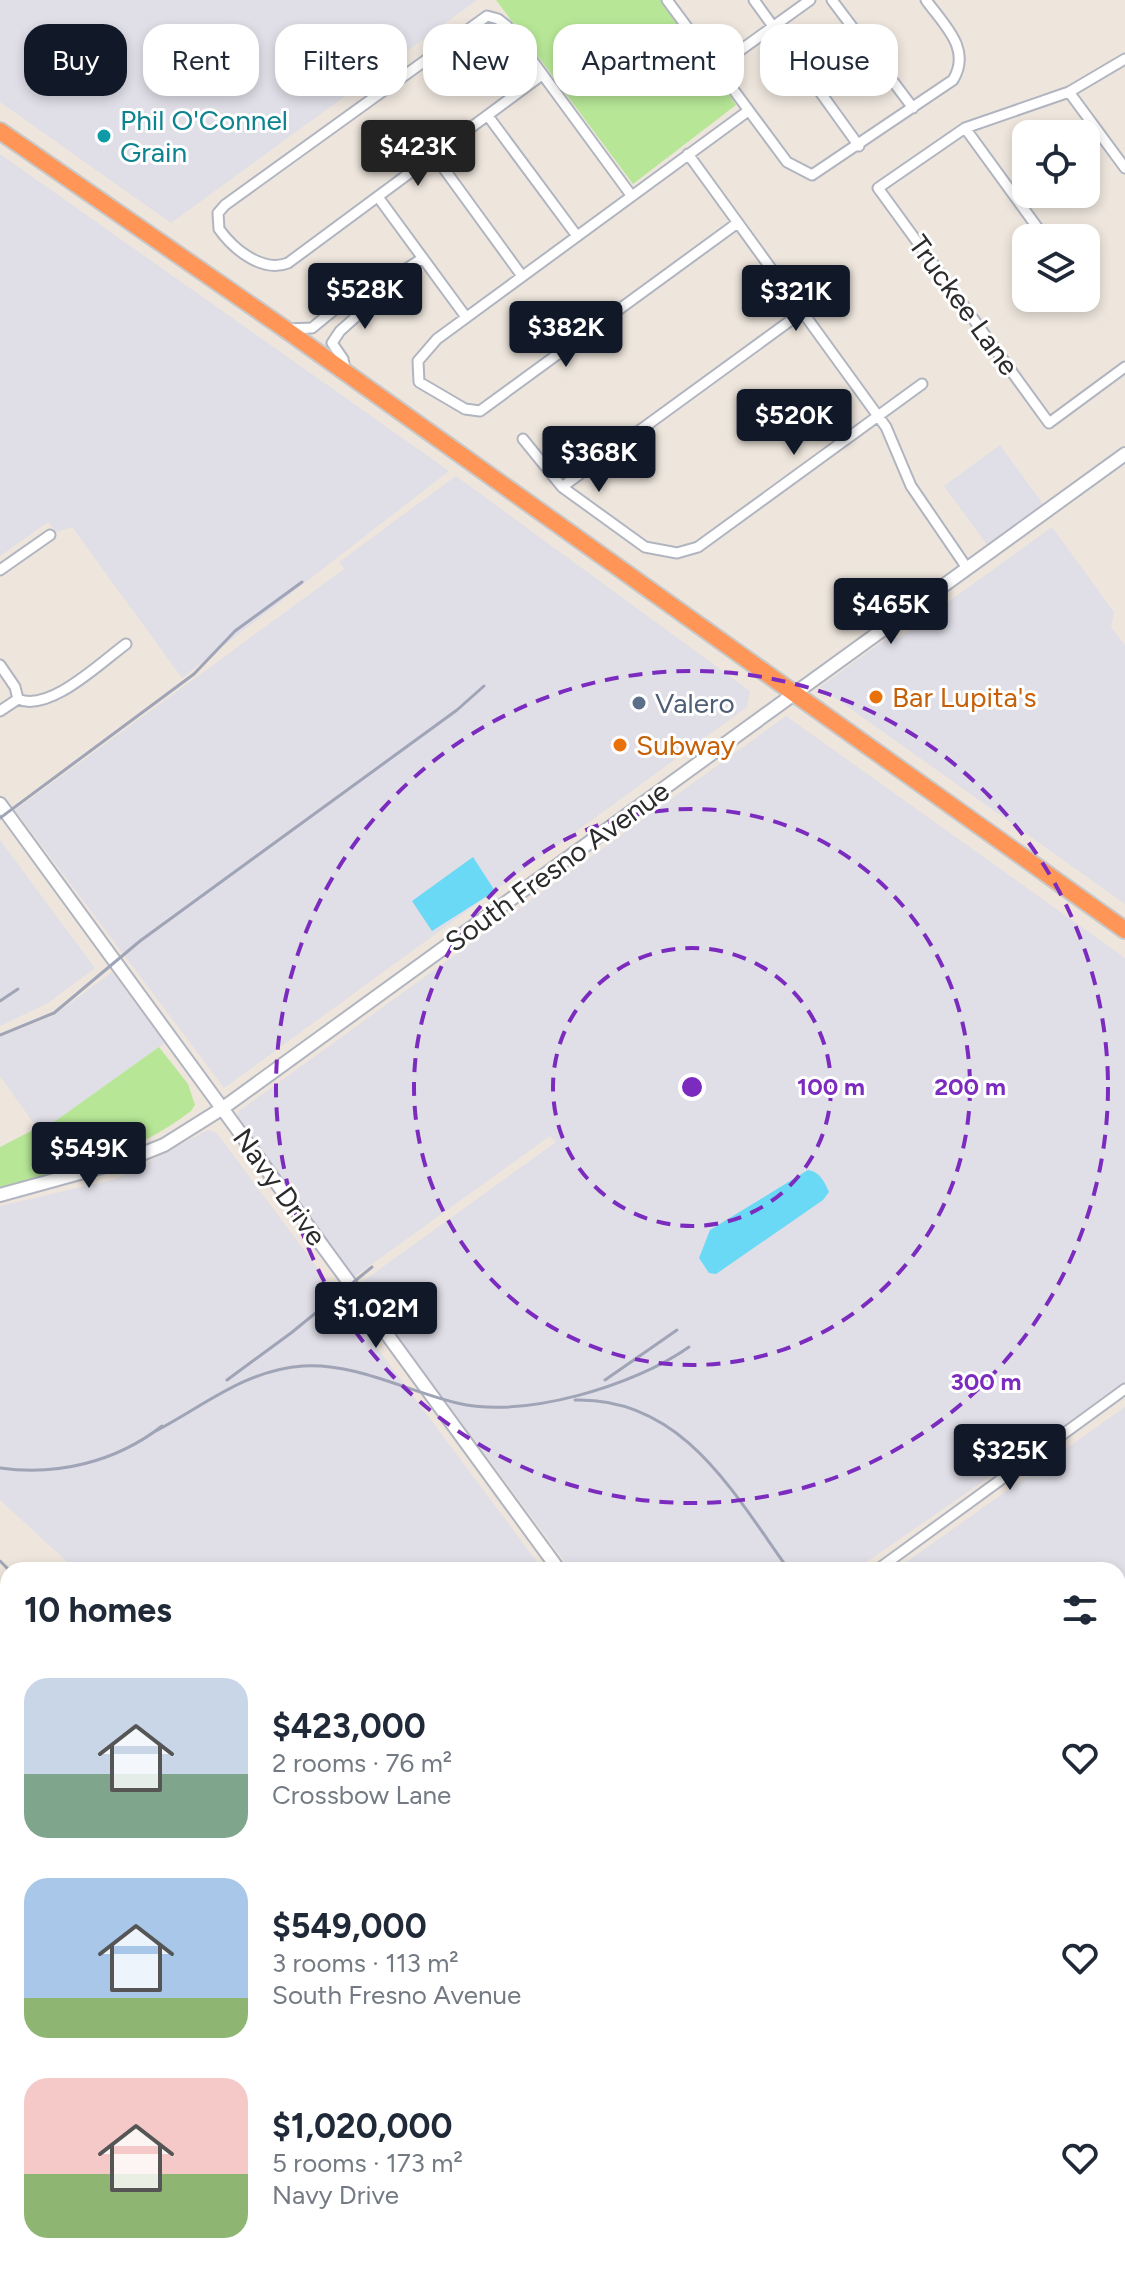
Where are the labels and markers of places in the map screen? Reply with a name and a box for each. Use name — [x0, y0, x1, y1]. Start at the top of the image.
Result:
place label: Phil O'Connel Grain — [120, 103, 288, 169]
pin: $423K — [362, 120, 474, 188]
marker: Phil O'Connel Grain — [95, 127, 113, 145]
pin: $528K — [309, 263, 421, 331]
pin: $321K — [740, 265, 852, 333]
pin: $382K — [510, 301, 622, 369]
pin: $520K — [738, 389, 850, 457]
pin: $368K — [543, 426, 655, 494]
pin: $465K — [835, 578, 947, 646]
place label: Bar Lupita's — [892, 680, 1036, 714]
place label: Valero — [655, 686, 735, 720]
marker: Bar Lupita's — [867, 688, 885, 706]
marker: Valero — [630, 694, 648, 712]
place label: Subway — [636, 728, 736, 762]
marker: Subway — [611, 736, 629, 754]
centre of rings — [678, 1073, 706, 1101]
pin: $549K — [33, 1122, 145, 1190]
pin: $1.02M — [311, 1282, 441, 1350]
pin: $325K — [954, 1424, 1066, 1492]

